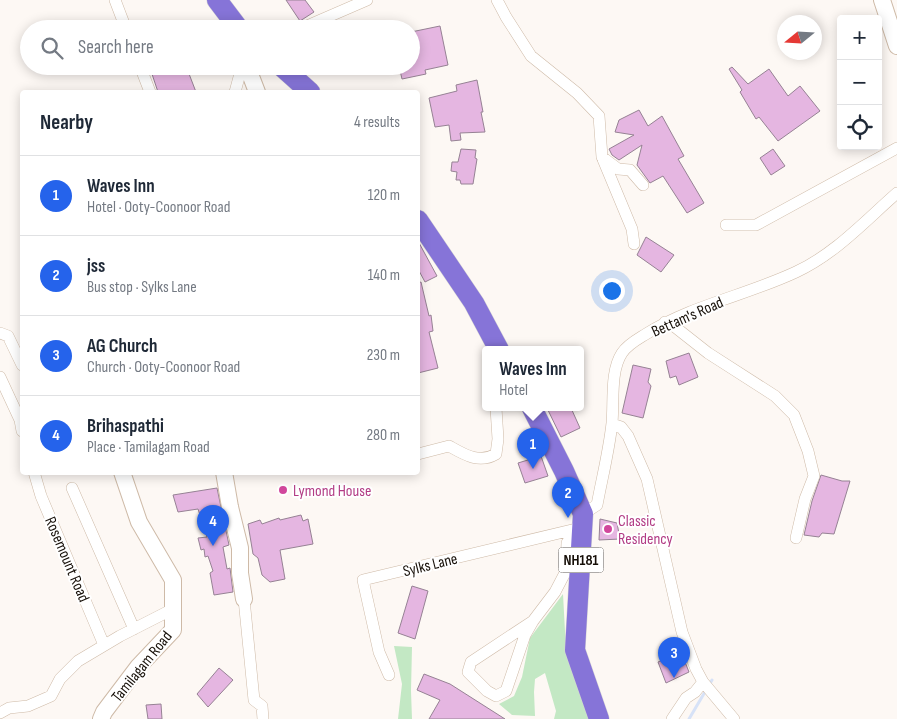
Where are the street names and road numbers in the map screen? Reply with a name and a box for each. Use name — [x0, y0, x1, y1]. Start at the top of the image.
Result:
street label: Bettam's Road — [649, 293, 726, 342]
street label: Rosemount Road — [40, 514, 93, 605]
road number: NH181 — [558, 548, 604, 572]
street label: Sylks Lane — [401, 550, 460, 581]
street label: Tamilagam Road — [108, 628, 177, 706]

